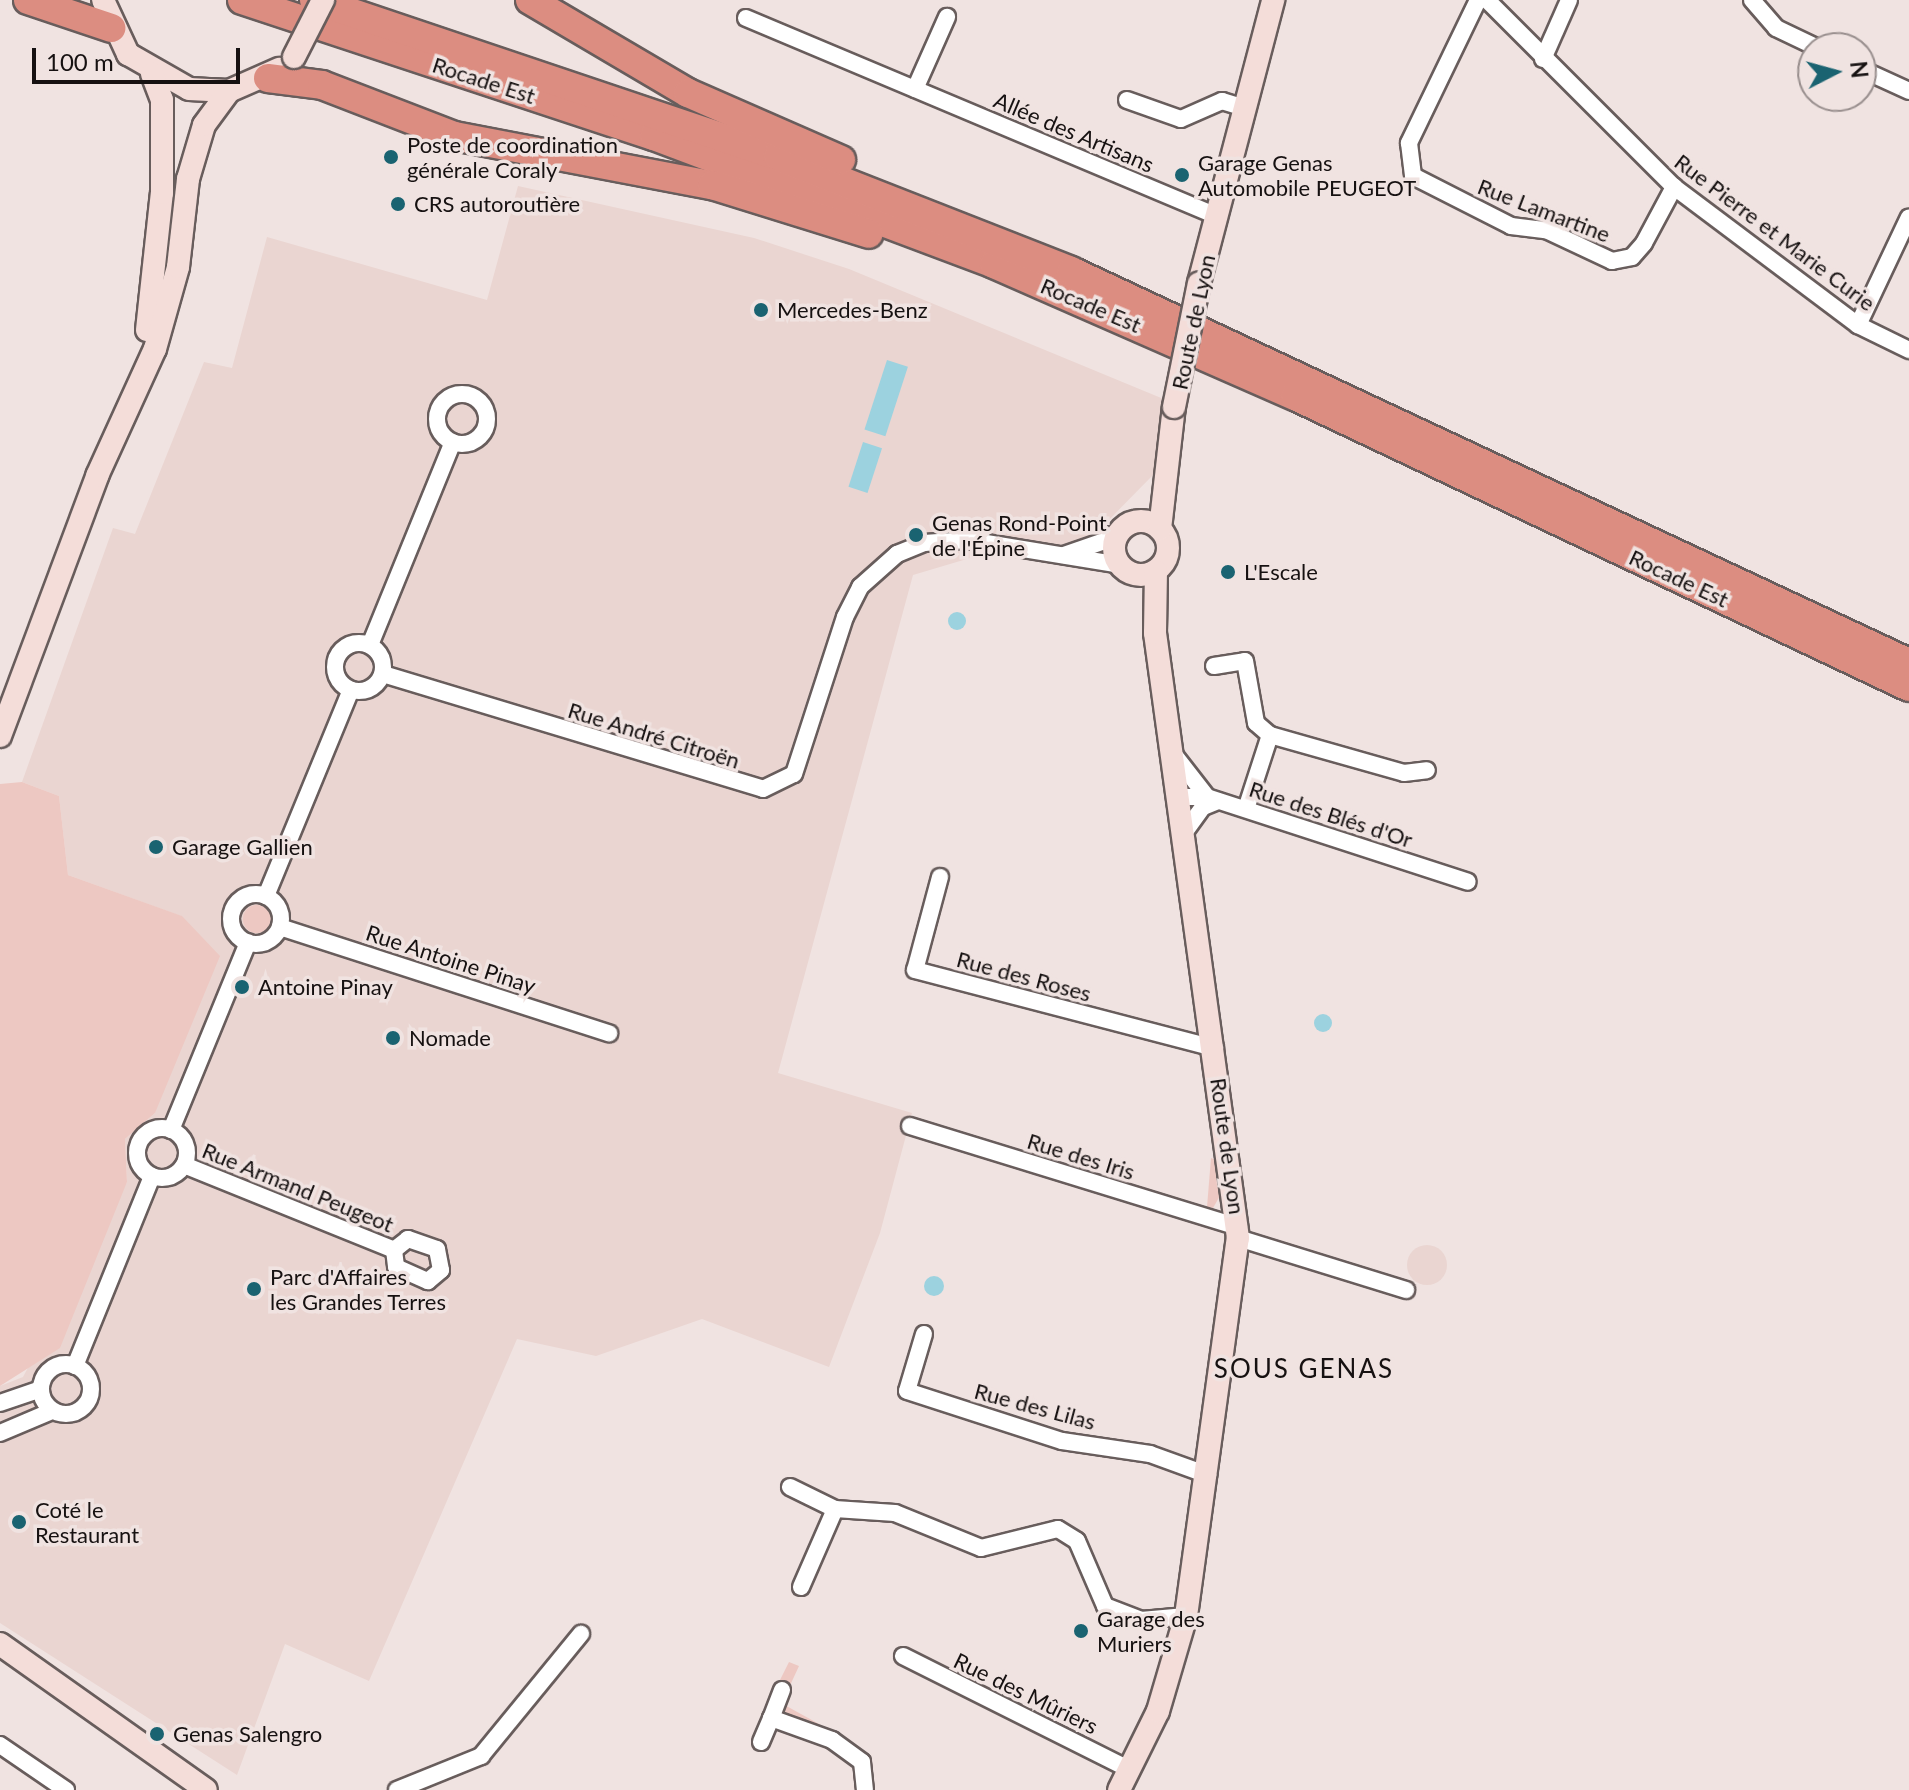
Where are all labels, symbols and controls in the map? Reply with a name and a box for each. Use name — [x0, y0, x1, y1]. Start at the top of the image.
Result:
scale bar — [36, 32, 244, 82]
north arrow — [1797, 32, 1877, 112]
text: 100 m — [46, 47, 114, 76]
street label: Rocade Est — [429, 51, 539, 109]
text: N — [1845, 60, 1874, 79]
street label: Allée des Artisans — [990, 86, 1158, 178]
place label: Poste de coordination générale Coraly — [407, 131, 618, 182]
marker: Poste de coordination générale Coraly — [382, 148, 400, 166]
street label: Rue Pierre et Marie Curie — [1670, 148, 1880, 316]
place label: Garage Genas Automobile PEUGEOT — [1198, 149, 1416, 200]
marker: Garage Genas Automobile PEUGEOT — [1173, 166, 1191, 184]
street label: Rue Lamartine — [1474, 173, 1614, 247]
place label: CRS autoroutière — [414, 191, 580, 217]
marker: CRS autoroutière — [389, 195, 407, 213]
street label: Route de Lyon — [1166, 252, 1220, 392]
street label: Rocade Est — [1037, 272, 1145, 338]
place label: Mercedes-Benz — [777, 297, 928, 323]
marker: Mercedes-Benz — [752, 301, 770, 319]
place label: Genas Rond-Point de l'Épine — [932, 509, 1107, 560]
marker: Genas Rond-Point de l'Épine — [907, 526, 925, 544]
street label: Rocade Est — [1625, 544, 1733, 612]
place label: L'Escale — [1244, 559, 1318, 585]
marker: L'Escale — [1219, 563, 1237, 581]
street label: Rue André Citroën — [565, 696, 743, 774]
street label: Rue des Blés d'Or — [1246, 775, 1416, 853]
place label: Garage Gallien — [172, 834, 313, 860]
marker: Garage Gallien — [147, 838, 165, 856]
street label: Rue Antoine Pinay — [362, 919, 540, 999]
street label: Rue des Roses — [954, 945, 1094, 1007]
place label: Antoine Pinay — [258, 974, 393, 1000]
marker: Antoine Pinay — [233, 978, 251, 996]
place label: Nomade — [409, 1025, 491, 1051]
marker: Nomade — [384, 1029, 402, 1047]
street label: Route de Lyon — [1205, 1076, 1251, 1216]
street label: Rue des Iris — [1024, 1127, 1138, 1185]
street label: Rue Armand Peugeot — [198, 1136, 398, 1238]
place label: Parc d'Affaires les Grandes Terres — [270, 1263, 447, 1314]
marker: Parc d'Affaires les Grandes Terres — [245, 1280, 263, 1298]
district label: SOUS GENAS — [1214, 1353, 1394, 1385]
street label: Rue des Lilas — [972, 1377, 1098, 1435]
place label: Coté le Restaurant — [35, 1496, 139, 1548]
marker: Coté le Restaurant — [10, 1513, 28, 1531]
place label: Garage des Muriers — [1097, 1605, 1205, 1656]
marker: Garage des Muriers — [1072, 1622, 1090, 1640]
street label: Rue des Mûriers — [950, 1647, 1102, 1739]
place label: Genas Salengro — [173, 1721, 322, 1747]
marker: Genas Salengro — [148, 1725, 166, 1743]

